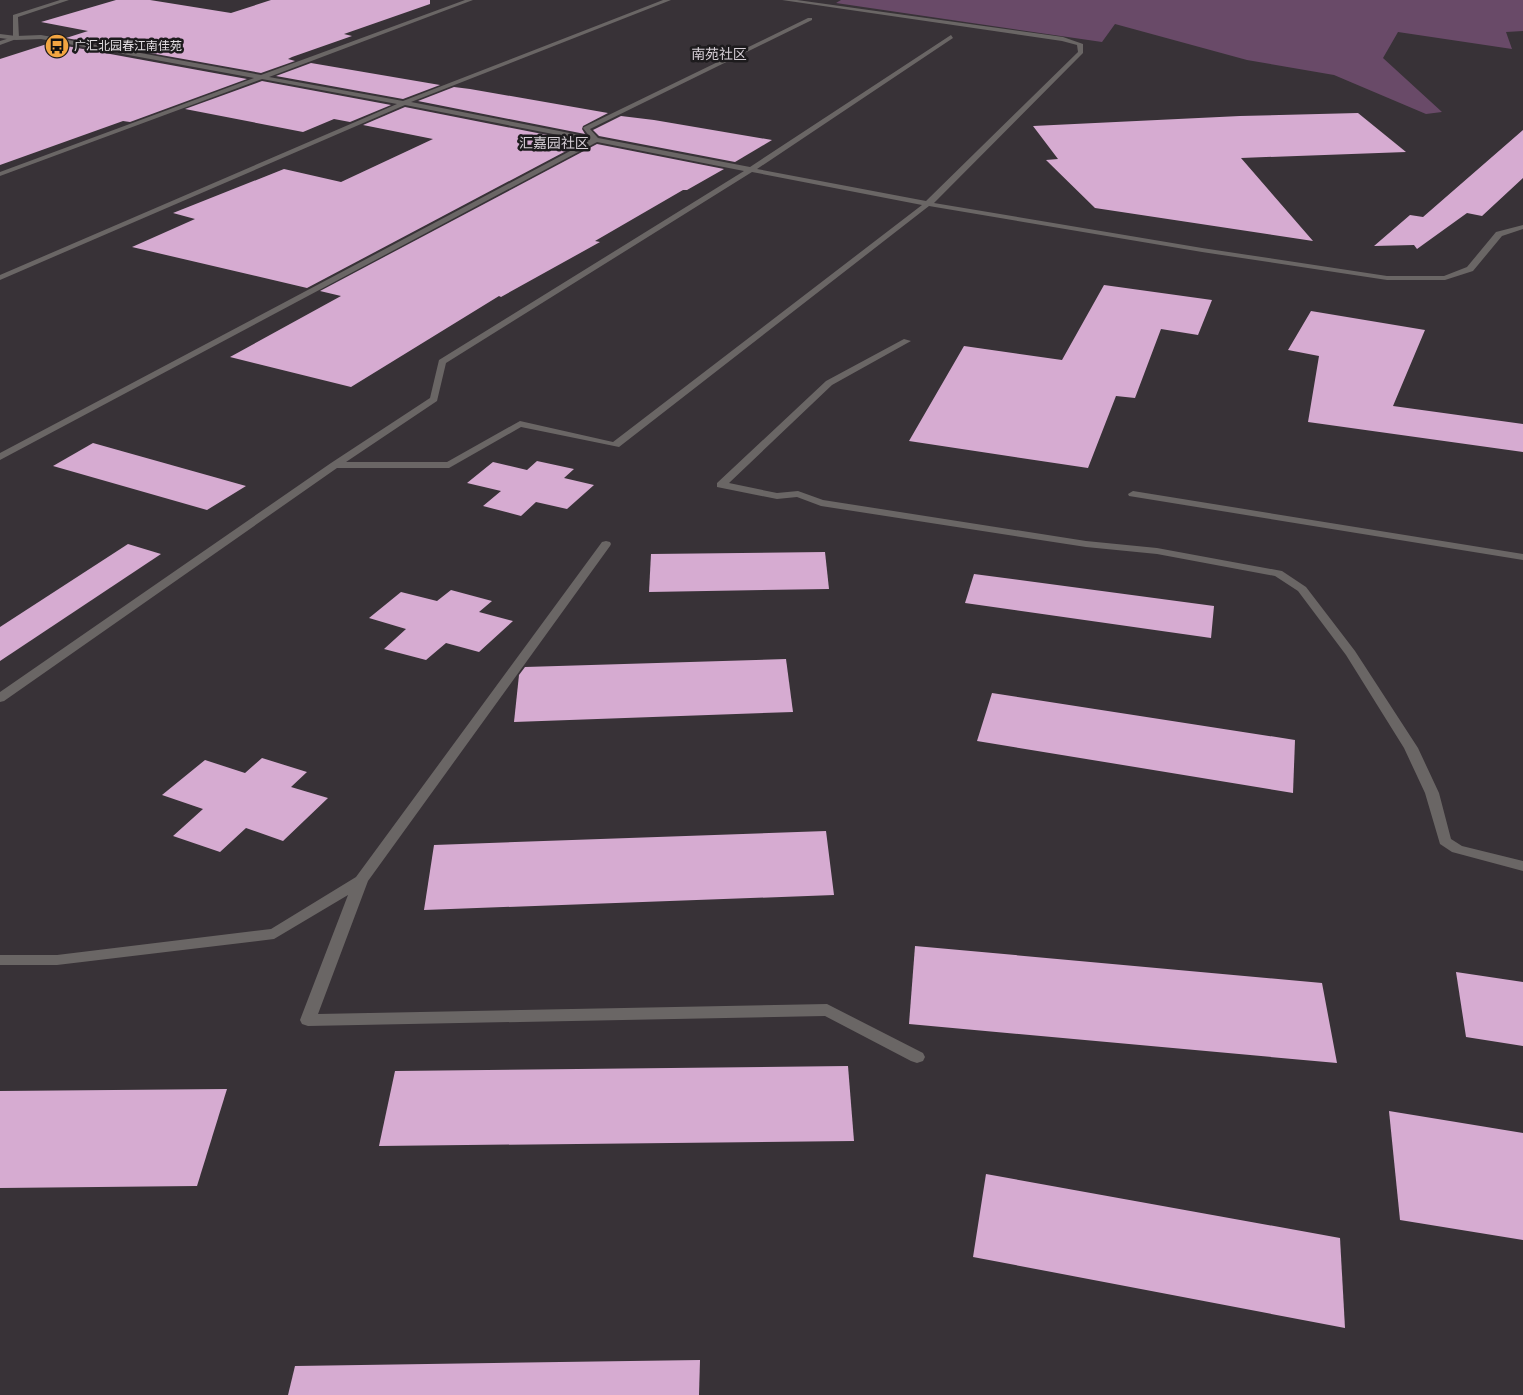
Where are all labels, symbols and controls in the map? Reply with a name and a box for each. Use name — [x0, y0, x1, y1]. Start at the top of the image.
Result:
bus stop icon: 广汇北园春江南佳苑 — [44, 33, 70, 59]
place label: 广汇北园春江南佳苑 — [74, 39, 182, 52]
district label: 南苑社区 — [691, 46, 747, 62]
district label: 汇嘉园社区 — [519, 135, 589, 151]

